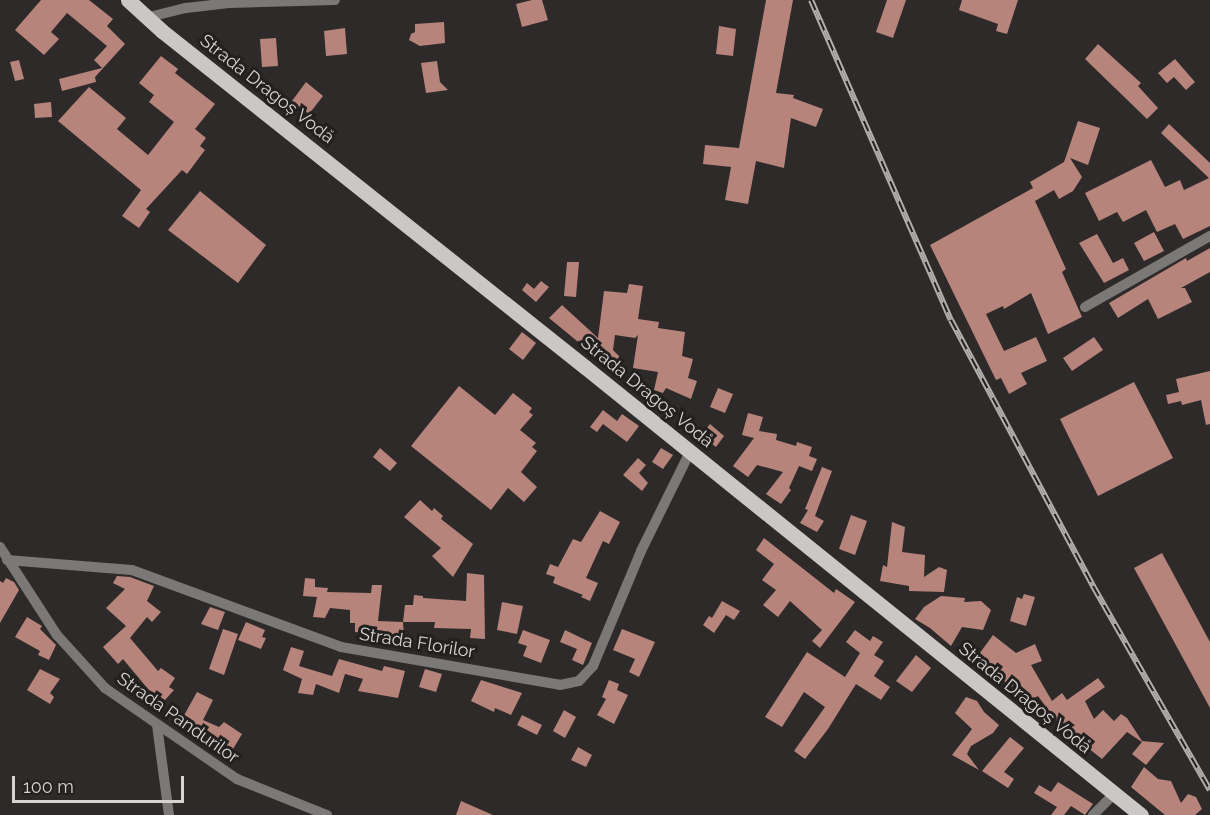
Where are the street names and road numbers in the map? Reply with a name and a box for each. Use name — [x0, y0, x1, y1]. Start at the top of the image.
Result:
street label: Strada Dragoș Vodă — [195, 30, 339, 148]
street label: Strada Dragoș Vodă — [576, 332, 718, 452]
street label: Strada Florilor — [358, 623, 476, 663]
street label: Strada Dragoș Vodă — [954, 638, 1096, 758]
street label: Strada Pandurilor — [113, 668, 243, 768]

